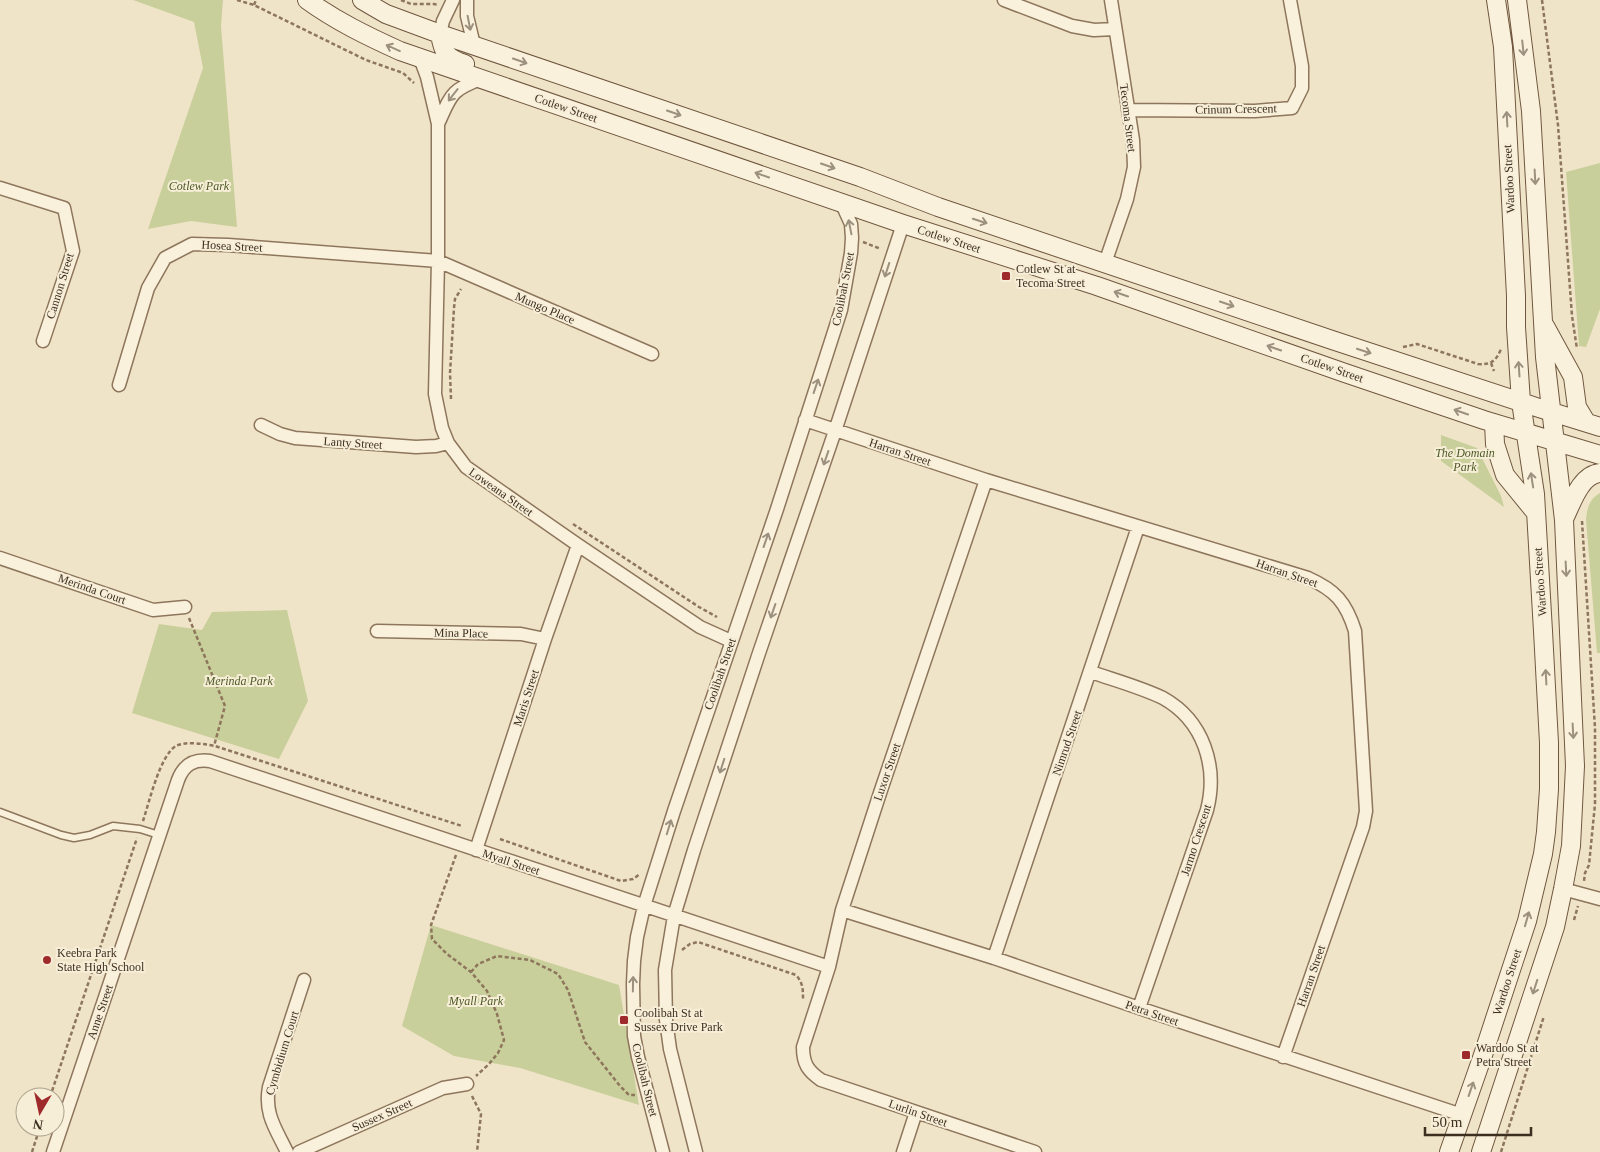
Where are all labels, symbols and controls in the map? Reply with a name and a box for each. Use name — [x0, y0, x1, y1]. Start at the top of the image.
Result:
one-way arrow — [464, 14, 474, 30]
one-way arrow — [1519, 40, 1528, 56]
one-way arrow — [386, 42, 401, 52]
one-way arrow — [512, 57, 527, 66]
street label: Tecoma Street — [1117, 83, 1139, 154]
one-way arrow — [448, 88, 459, 101]
street label: Cotlew Street — [533, 91, 600, 126]
street label: Crinum Crescent — [1195, 101, 1278, 117]
one-way arrow — [666, 109, 682, 119]
one-way arrow — [1502, 112, 1511, 128]
street label: Wardoo Street — [1500, 144, 1518, 214]
one-way arrow — [819, 162, 835, 171]
one-way arrow — [1530, 169, 1539, 185]
one-way arrow — [755, 170, 770, 179]
park label: Cotlew Park — [169, 179, 230, 193]
one-way arrow — [972, 217, 988, 227]
one-way arrow — [845, 220, 855, 236]
street label: Cotlew Street — [916, 222, 983, 256]
street label: Hosea Street — [201, 237, 263, 255]
street label: Coolibah Street — [829, 250, 857, 327]
street label: Cannon Street — [43, 251, 77, 321]
one-way arrow — [882, 262, 892, 278]
place label: Cotlew St at Tecoma Street — [1016, 262, 1085, 290]
marker: Cotlew St at Tecoma Street — [1000, 270, 1012, 282]
street label: Mungo Place — [513, 289, 577, 327]
one-way arrow — [1114, 289, 1129, 298]
one-way arrow — [1218, 300, 1234, 309]
one-way arrow — [1267, 343, 1282, 352]
one-way arrow — [1356, 347, 1371, 356]
street label: Cotlew Street — [1299, 351, 1366, 386]
one-way arrow — [1514, 361, 1523, 377]
one-way arrow — [812, 378, 822, 394]
one-way arrow — [1454, 407, 1469, 416]
street label: Lanty Street — [323, 434, 384, 452]
street label: Harran Street — [867, 435, 933, 469]
park label: The Domain Park — [1435, 446, 1495, 474]
one-way arrow — [821, 450, 830, 465]
street label: Loweana Street — [466, 465, 536, 520]
one-way arrow — [1527, 472, 1537, 488]
one-way arrow — [762, 533, 771, 548]
street label: Wardoo Street — [1531, 547, 1549, 617]
street label: Harran Street — [1254, 556, 1320, 590]
one-way arrow — [1562, 560, 1571, 576]
street label: Merinda Court — [56, 571, 128, 607]
one-way arrow — [768, 603, 777, 619]
street label: Mina Place — [434, 626, 488, 640]
street label: Coolibah Street — [701, 636, 739, 712]
street label: Maris Street — [510, 667, 542, 728]
one-way arrow — [1541, 669, 1550, 685]
park label: Merinda Park — [204, 674, 273, 688]
street label: Nimrud Street — [1049, 708, 1085, 778]
one-way arrow — [1569, 723, 1578, 739]
street label: Luxor Street — [871, 741, 904, 803]
one-way arrow — [716, 757, 726, 773]
street label: Jarmo Crescent — [1178, 802, 1214, 878]
one-way arrow — [664, 819, 674, 835]
street label: Myall Street — [480, 846, 542, 878]
one-way arrow — [1523, 911, 1533, 927]
street label: Harran Street — [1294, 943, 1328, 1009]
place label: Keebra Park State High School — [57, 946, 145, 974]
street label: Wardoo Street — [1490, 947, 1524, 1017]
marker: Keebra Park State High School — [41, 954, 53, 966]
one-way arrow — [628, 977, 638, 993]
one-way arrow — [1530, 978, 1539, 994]
street label: Anne Street — [84, 982, 116, 1041]
park label: Myall Park — [448, 994, 504, 1008]
street label: Petra Street — [1123, 997, 1181, 1029]
place label: Coolibah St at Sussex Drive Park — [634, 1006, 723, 1034]
street label: Cymbidium Court — [262, 1008, 302, 1097]
marker: Coolibah St at Sussex Drive Park — [618, 1014, 630, 1026]
place label: Wardoo St at Petra Street — [1476, 1041, 1539, 1069]
street label: Coolibah Street — [629, 1042, 661, 1119]
marker: Wardoo St at Petra Street — [1460, 1049, 1472, 1061]
one-way arrow — [1467, 1082, 1476, 1098]
north arrow — [15, 1087, 65, 1137]
street label: Sussex Street — [350, 1095, 415, 1134]
street label: Lurlin Street — [887, 1096, 950, 1130]
scale bar — [1425, 1104, 1531, 1136]
text: 50 m — [1432, 1114, 1463, 1130]
text: N — [32, 1116, 44, 1133]

